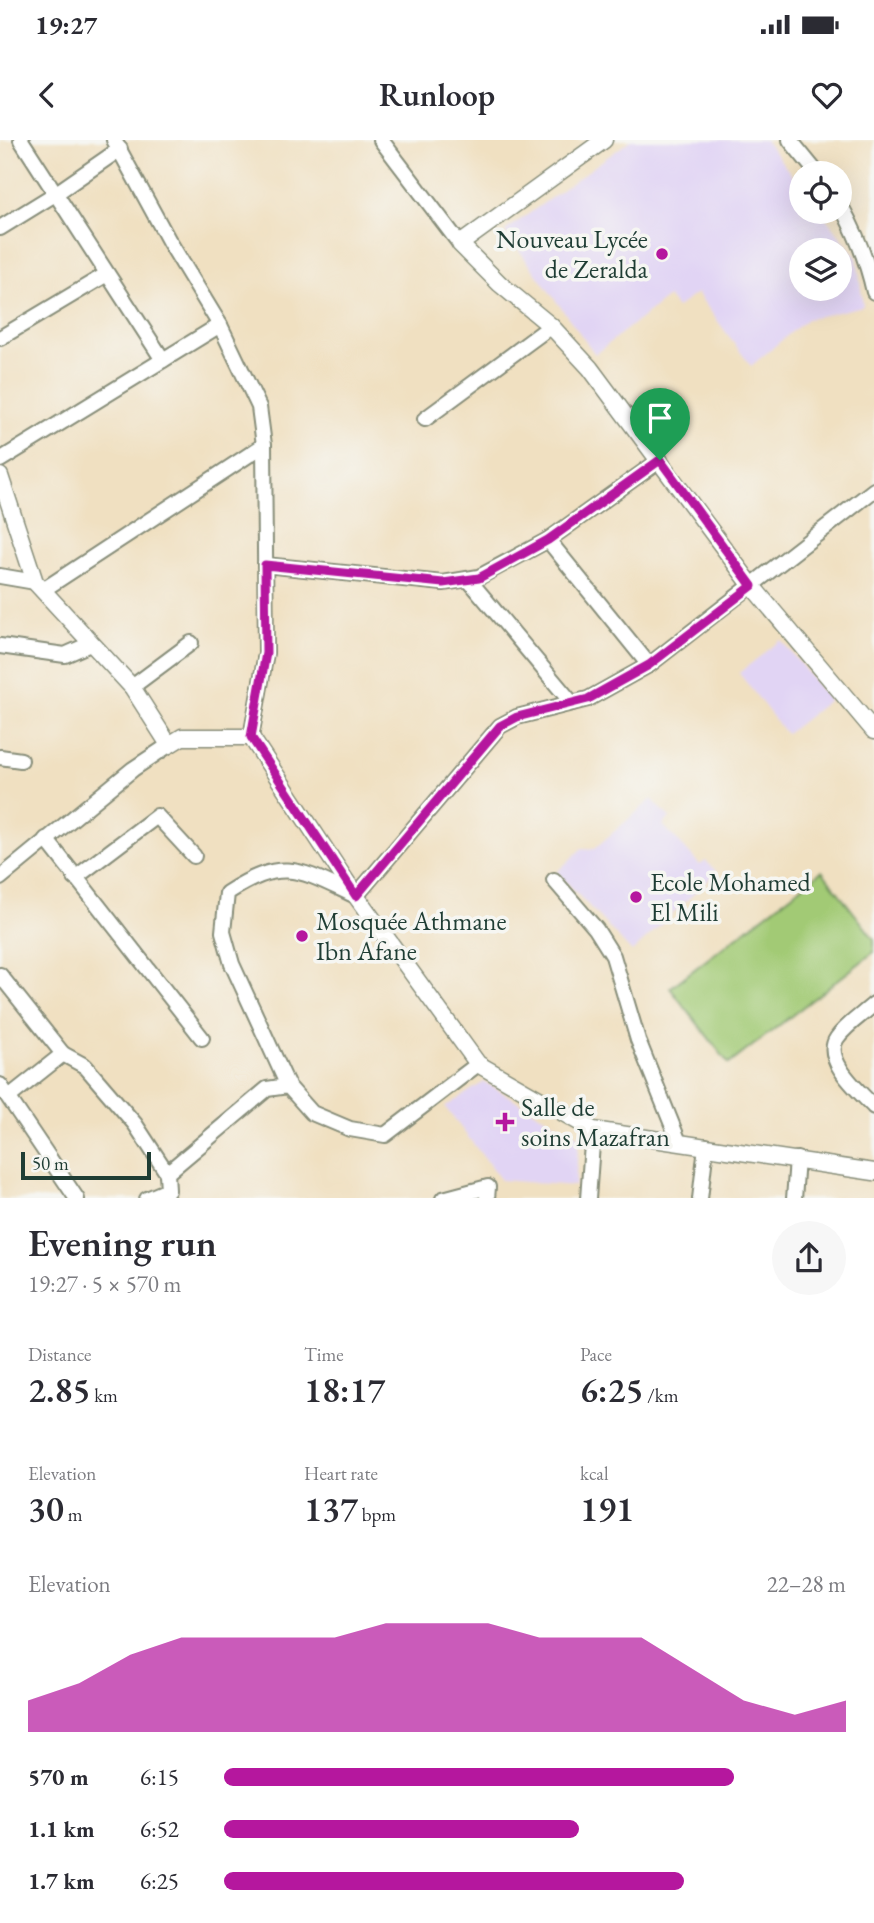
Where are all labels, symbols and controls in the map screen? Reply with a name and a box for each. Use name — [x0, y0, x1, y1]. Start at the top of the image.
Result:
text: 19:27 — [35, 8, 97, 42]
text: Runloop — [379, 74, 495, 116]
icon: back — [28, 76, 66, 114]
icon: heart — [808, 76, 846, 114]
map controls — [789, 161, 852, 301]
button: locate — [789, 161, 852, 224]
place label: Nouveau Lycée de Zeralda — [496, 222, 649, 286]
button: layers — [789, 238, 852, 301]
marker: Nouveau Lycée de Zeralda — [654, 246, 670, 262]
pin — [630, 388, 690, 460]
icon: arrive — [641, 399, 679, 437]
place label: Ecole Mohamed El Mili — [650, 865, 811, 929]
marker: Ecole Mohamed El Mili — [628, 889, 644, 905]
place label: Mosquée Athmane Ibn Afane — [316, 904, 507, 968]
marker: Mosquée Athmane Ibn Afane — [294, 928, 310, 944]
place label: Salle de soins Mazafran — [521, 1090, 670, 1154]
marker: Salle de soins Mazafran — [495, 1112, 515, 1132]
scale bar — [21, 1150, 150, 1181]
text: 50 m — [32, 1151, 69, 1176]
text: Evening run — [28, 1218, 217, 1267]
button: share — [772, 1221, 846, 1295]
text: 19:27 · 5 × 570 m — [28, 1269, 181, 1299]
text: Distance — [28, 1342, 91, 1367]
text: Time — [304, 1342, 344, 1367]
text: Pace — [580, 1342, 612, 1367]
text: 2.85 — [28, 1367, 90, 1412]
text: 18:17 — [304, 1367, 385, 1412]
text: 6:25 — [580, 1367, 643, 1412]
text: km — [90, 1383, 118, 1408]
text: /km — [643, 1383, 678, 1408]
text: Elevation — [28, 1461, 96, 1486]
text: Heart rate — [304, 1461, 378, 1486]
text: kcal — [580, 1461, 609, 1486]
text: 30 — [28, 1486, 64, 1531]
text: 137 — [304, 1486, 358, 1531]
text: 191 — [580, 1486, 634, 1531]
text: m — [64, 1502, 83, 1527]
text: bpm — [358, 1502, 396, 1527]
text: Elevation — [28, 1569, 111, 1599]
text: 22–28 m — [767, 1569, 846, 1599]
text: 570 m — [28, 1762, 89, 1792]
text: 6:15 — [140, 1762, 179, 1792]
text: 1.1 km — [28, 1814, 95, 1844]
text: 6:52 — [140, 1814, 179, 1844]
text: 1.7 km — [28, 1866, 95, 1896]
text: 6:25 — [140, 1866, 179, 1896]

